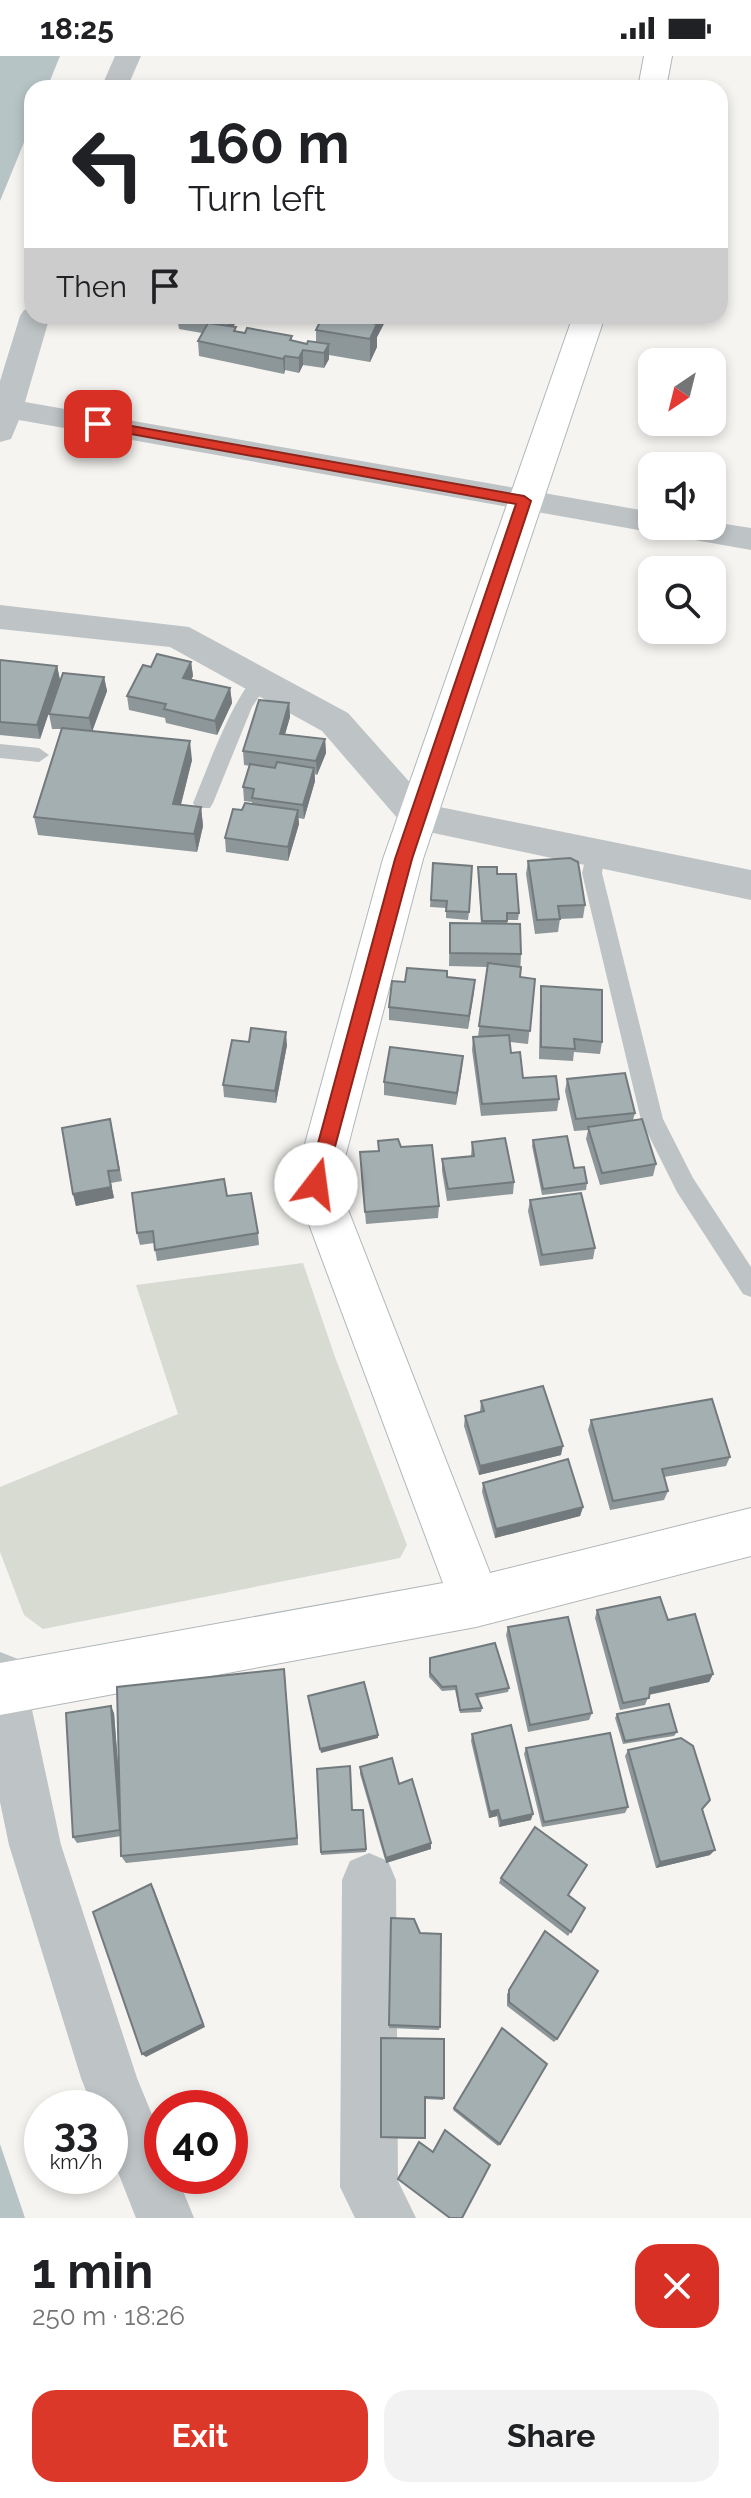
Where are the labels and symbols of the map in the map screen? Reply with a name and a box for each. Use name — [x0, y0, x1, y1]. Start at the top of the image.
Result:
north arrow — [638, 348, 726, 436]
pin — [64, 390, 132, 458]
position arrow — [274, 1142, 358, 1226]
speed limit sign: 40 — [144, 2090, 248, 2194]

